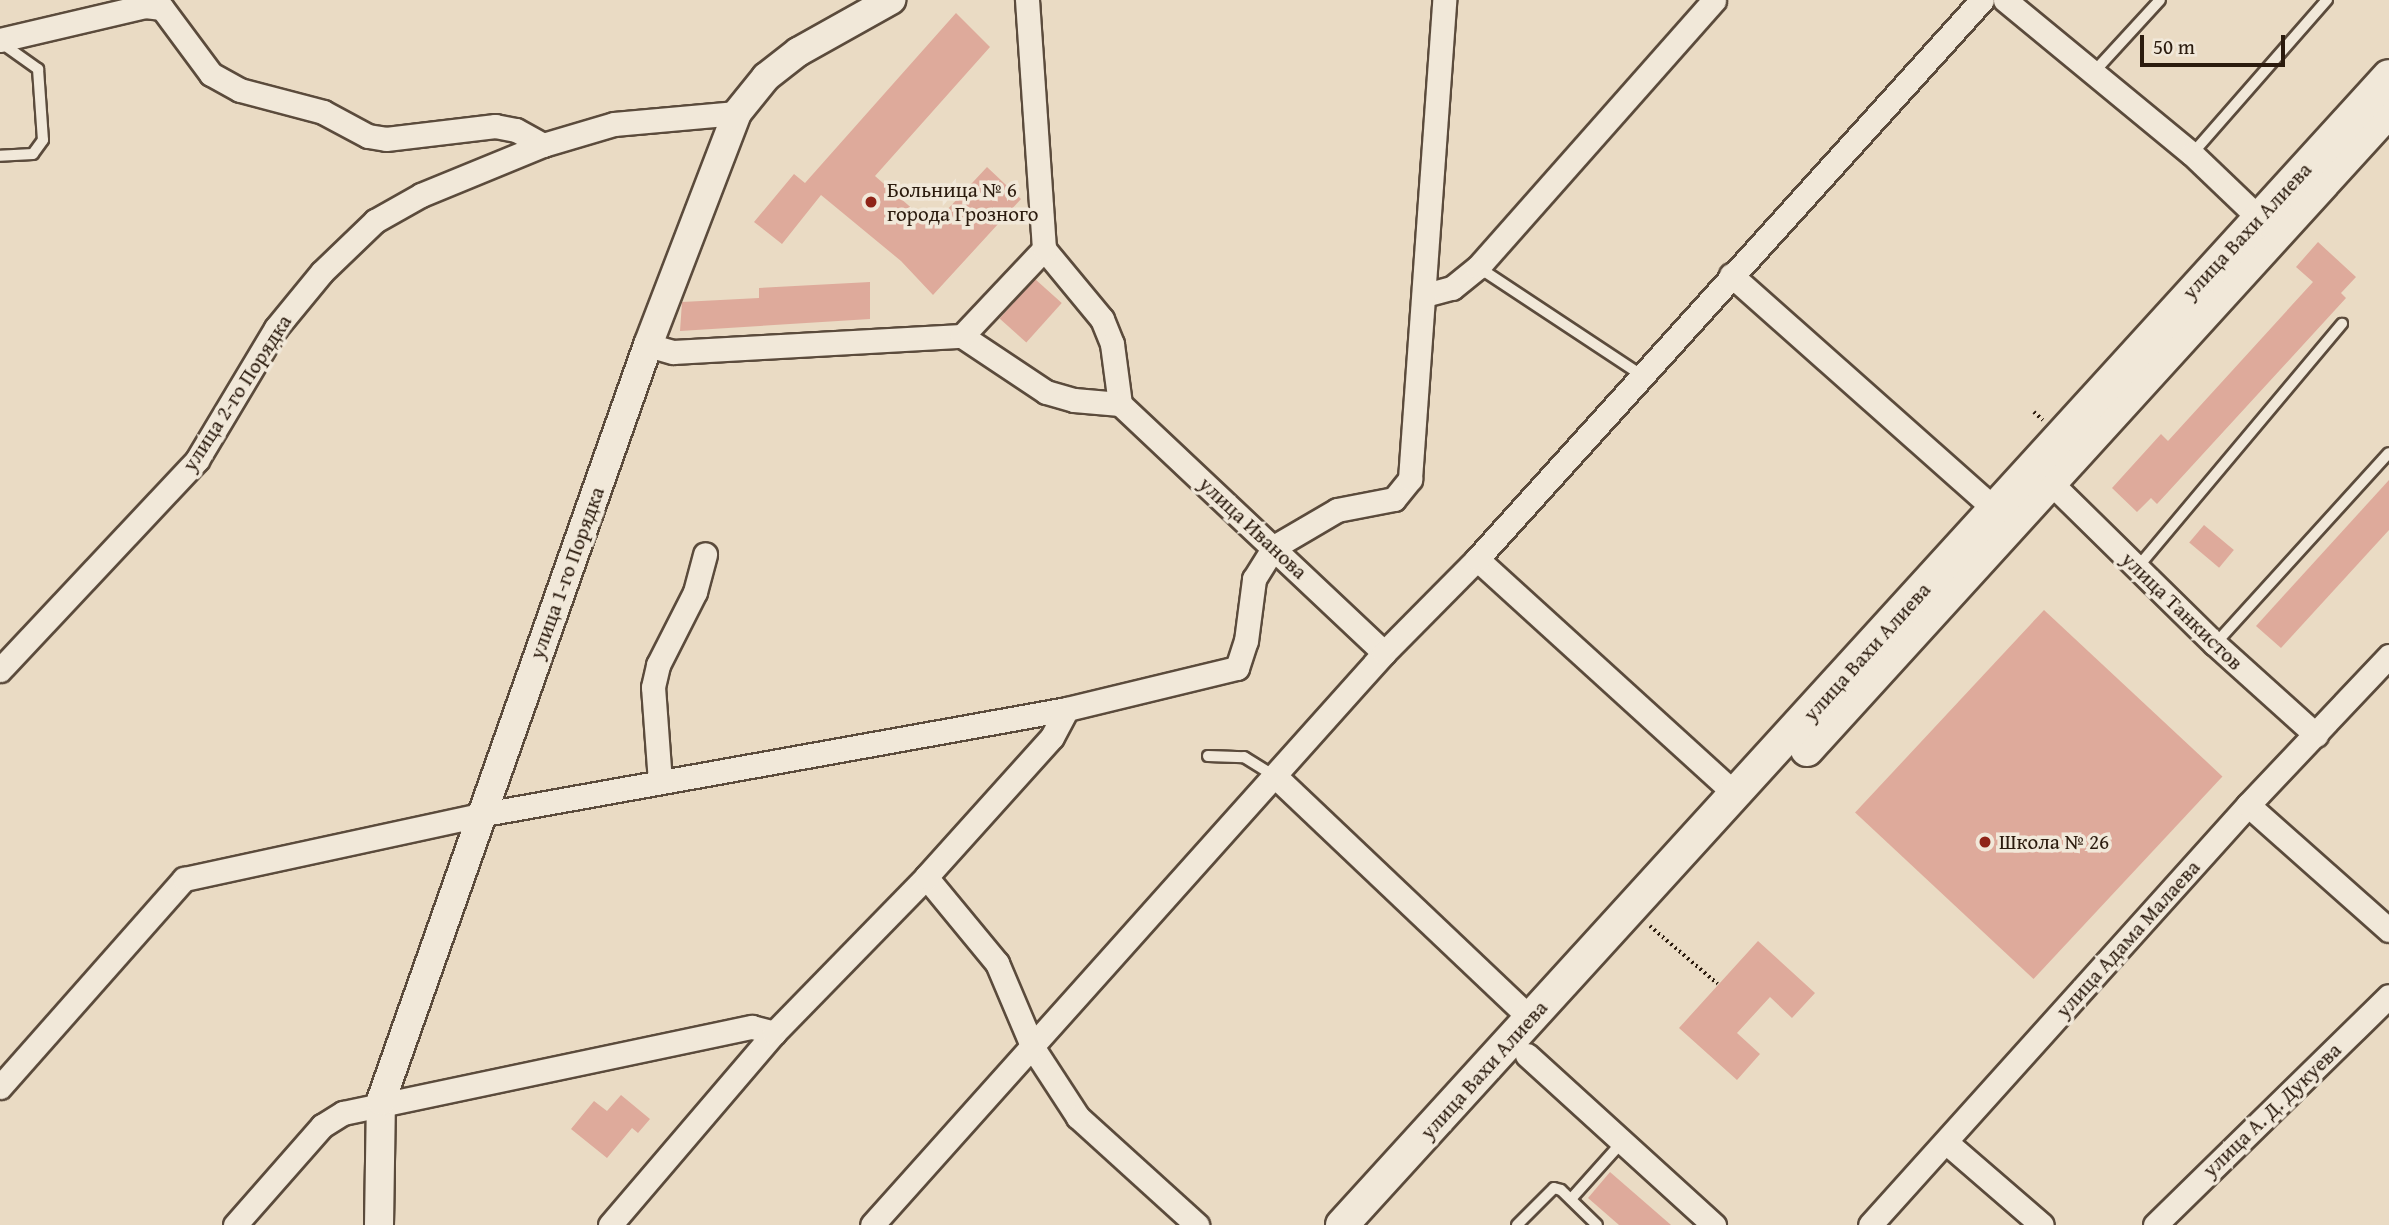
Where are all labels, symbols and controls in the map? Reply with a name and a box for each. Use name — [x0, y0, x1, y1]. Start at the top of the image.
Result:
scale bar — [2144, 21, 2289, 65]
text: 50 m — [2153, 31, 2195, 62]
street label: улица Вахи Алиева — [2177, 157, 2317, 305]
place label: Больница № 6 города Грозного — [887, 177, 1039, 227]
marker: Больница № 6 города Грозного — [861, 192, 881, 212]
street label: улица 2-го Порядка — [177, 310, 297, 476]
street label: улица Иванова — [1194, 471, 1312, 585]
street label: улица 1-го Порядка — [524, 483, 610, 663]
street label: улица Танкистов — [2116, 547, 2248, 675]
street label: улица Вахи Алиева — [1798, 577, 1936, 727]
place label: Школа № 26 — [1999, 829, 2109, 855]
marker: Школа № 26 — [1977, 834, 1993, 850]
street label: улица Адама Малаева — [2051, 855, 2205, 1023]
street label: улица Вахи Алиева — [1415, 995, 1553, 1145]
street label: улица А. Д. Дукуева — [2197, 1037, 2347, 1183]

